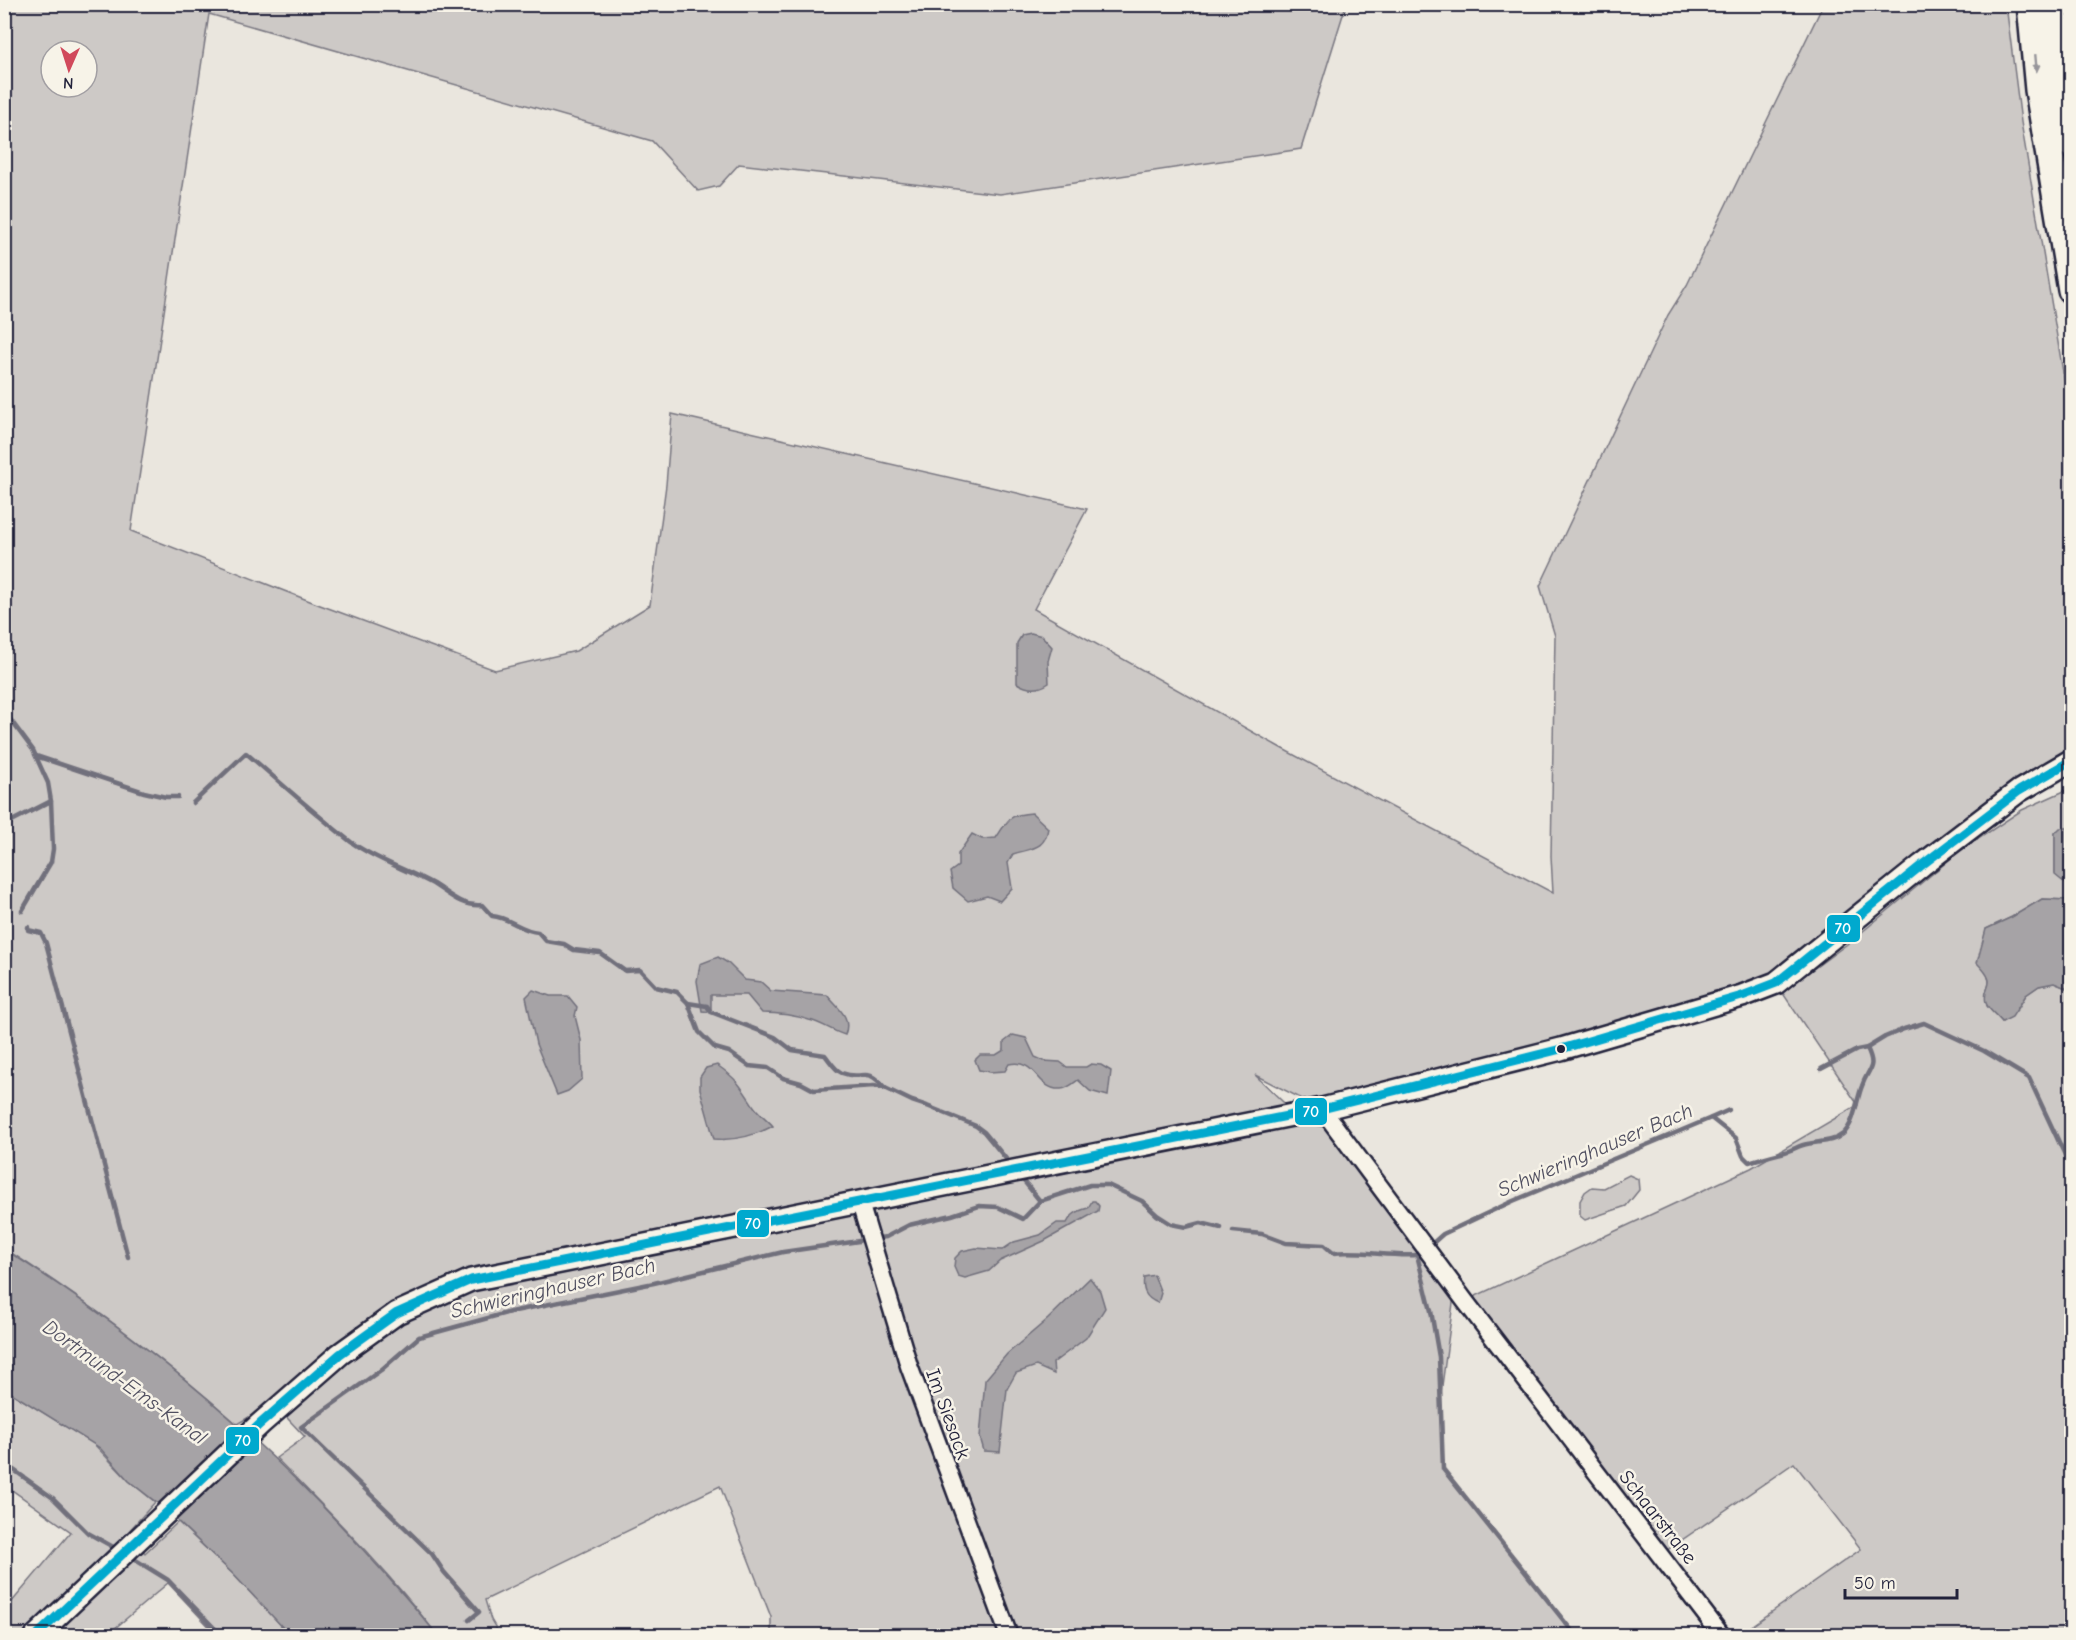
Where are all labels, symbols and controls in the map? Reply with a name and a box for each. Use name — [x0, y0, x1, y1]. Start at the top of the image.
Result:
north arrow — [39, 39, 99, 99]
one-way arrow — [2031, 53, 2041, 72]
text: N — [63, 74, 74, 92]
line badge: 70 — [1826, 914, 1861, 943]
text: 70 — [1835, 920, 1851, 938]
unlabelled marker — [1555, 1043, 1567, 1055]
line badge: 70 — [1294, 1097, 1328, 1126]
water label: Schwieringhauser Bach — [1494, 1098, 1696, 1202]
text: 70 — [1303, 1103, 1319, 1121]
line badge: 70 — [736, 1209, 770, 1238]
text: 70 — [745, 1215, 761, 1233]
water label: Schwieringhauser Bach — [448, 1253, 658, 1323]
water label: Dortmund-Ems-Kanal — [39, 1315, 212, 1450]
street label: Im Siesack — [921, 1366, 975, 1463]
line badge: 70 — [225, 1426, 260, 1455]
text: 70 — [235, 1432, 251, 1450]
street label: Schaarstraße — [1614, 1466, 1702, 1568]
scale bar — [1845, 1562, 1958, 1600]
text: 50 m — [1854, 1573, 1896, 1594]

